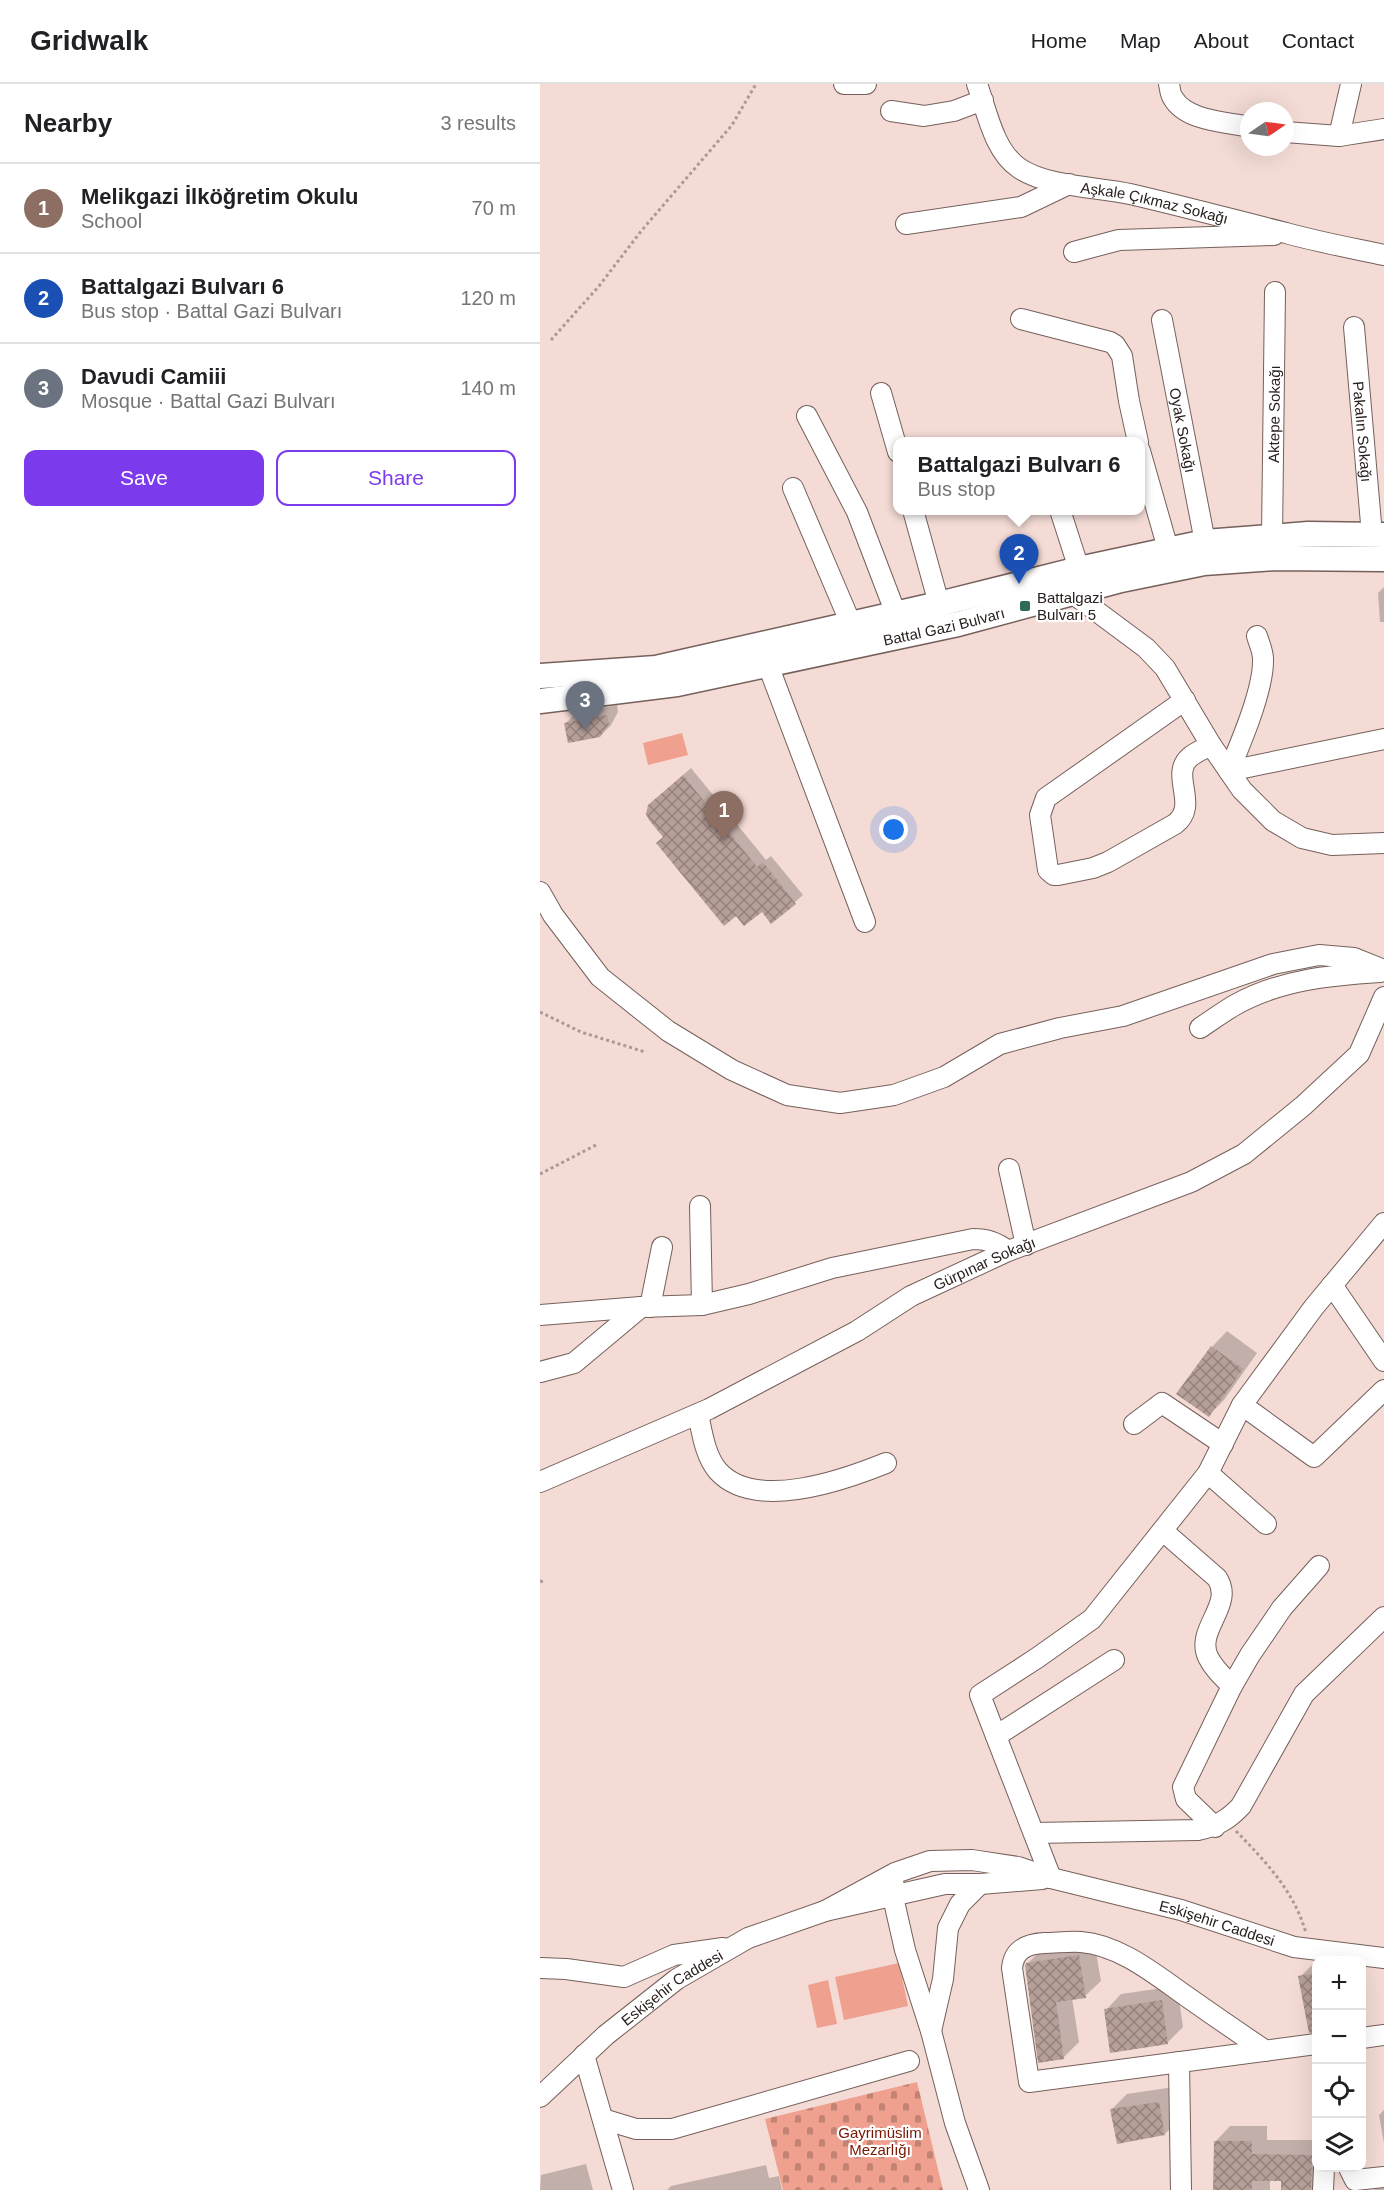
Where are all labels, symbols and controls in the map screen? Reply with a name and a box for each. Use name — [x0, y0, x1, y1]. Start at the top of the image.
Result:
text: Gridwalk — [30, 25, 148, 56]
text: Home — [1031, 29, 1087, 52]
text: Map — [1120, 29, 1161, 52]
text: About — [1194, 29, 1249, 52]
text: Contact — [1282, 29, 1354, 52]
north arrow — [1240, 102, 1294, 156]
text: Nearby — [24, 108, 112, 138]
text: 3 results — [440, 112, 516, 134]
street label: Aşkale Çıkmaz Sokağı — [1080, 178, 1230, 227]
text: Melikgazi İlköğretim Okulu — [81, 184, 359, 209]
text: 1 — [38, 197, 49, 219]
text: 70 m — [472, 197, 516, 219]
text: School — [81, 210, 142, 232]
text: Battalgazi Bulvarı 6 — [81, 274, 284, 299]
text: 2 — [38, 287, 49, 309]
text: 120 m — [460, 287, 516, 309]
text: Bus stop · Battal Gazi Bulvarı — [81, 300, 342, 322]
text: Davudi Camiii — [81, 364, 226, 389]
street label: Aktepe Sokağı — [1264, 365, 1283, 463]
text: 3 — [38, 377, 49, 399]
text: 140 m — [460, 377, 516, 399]
street label: Pakalın Sokağı — [1350, 381, 1376, 483]
street label: Oyak Sokağı — [1167, 386, 1200, 474]
text: Mosque · Battal Gazi Bulvarı — [81, 390, 336, 412]
popup — [893, 437, 1145, 515]
button: Save — [24, 450, 264, 506]
button: Share — [276, 450, 516, 506]
text: Battalgazi Bulvarı 6 — [918, 452, 1120, 477]
text: Bus stop — [918, 478, 995, 500]
pin: 2 — [1000, 534, 1038, 584]
place label: Battalgazi Bulvarı 5 — [1037, 589, 1103, 623]
marker: Battalgazi Bulvarı 5 — [1018, 599, 1032, 613]
street label: Battal Gazi Bulvarı — [881, 603, 1006, 648]
pin: 3 — [566, 682, 604, 731]
pin: 1 — [704, 792, 744, 841]
your location — [879, 815, 908, 844]
street label: Gürpınar Sokağı — [930, 1233, 1038, 1293]
street label: Eskişehir Caddesi — [1158, 1897, 1277, 1949]
street label: Eskişehir Caddesi — [618, 1946, 725, 2028]
map controls — [1312, 1956, 1366, 2172]
button: + — [1312, 1956, 1366, 2010]
button: − — [1312, 2010, 1366, 2064]
button: locate — [1312, 2064, 1366, 2118]
button: layers — [1312, 2118, 1366, 2172]
park label: Gayrimüslim Mezarlığı — [838, 2124, 922, 2158]

